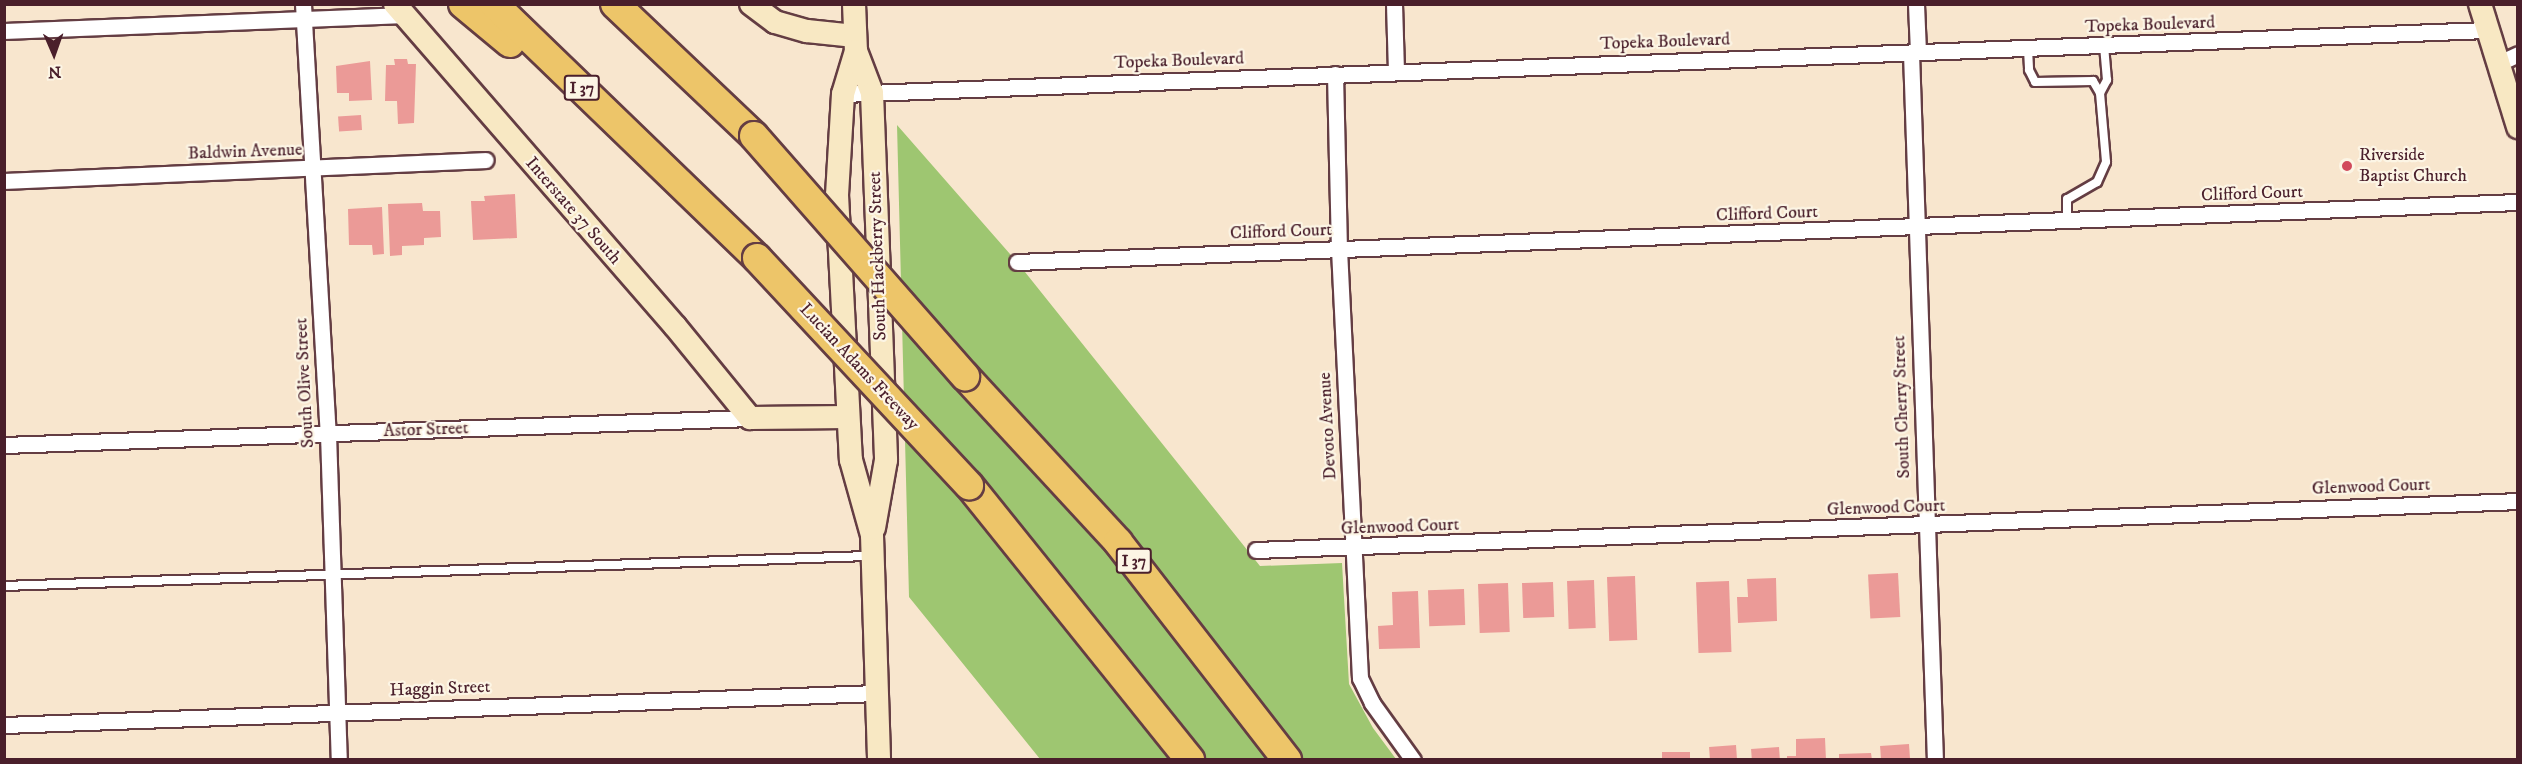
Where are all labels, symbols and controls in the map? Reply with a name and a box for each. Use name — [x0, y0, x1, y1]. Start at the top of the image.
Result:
street label: Topeka Boulevard — [2085, 12, 2215, 38]
north arrow — [24, 24, 84, 84]
street label: Topeka Boulevard — [1600, 29, 1730, 55]
street label: Topeka Boulevard — [1114, 48, 1244, 74]
text: N — [48, 62, 62, 82]
road number: I 37 — [562, 75, 602, 101]
street label: Baldwin Avenue — [187, 139, 303, 165]
place label: Riverside Baptist Church — [2359, 145, 2467, 188]
street label: Interstate 37 South — [520, 153, 626, 269]
marker: Riverside Baptist Church — [2340, 159, 2354, 173]
street label: South Hackberry Street — [864, 171, 892, 341]
street label: Clifford Court — [2201, 181, 2303, 207]
street label: Clifford Court — [1716, 201, 1818, 227]
street label: Clifford Court — [1230, 219, 1332, 245]
street label: Lucian Adams Freeway — [795, 299, 923, 435]
street label: South Olive Street — [291, 317, 319, 449]
street label: South Cherry Street — [1889, 335, 1915, 479]
street label: Devoto Avenue — [1314, 372, 1342, 480]
street label: Astor Street — [383, 418, 469, 442]
street label: Glenwood Court — [2311, 474, 2431, 500]
street label: Glenwood Court — [1826, 495, 1946, 521]
street label: Glenwood Court — [1340, 514, 1460, 540]
road number: I 37 — [1114, 548, 1154, 574]
street label: Haggin Street — [389, 676, 491, 702]

